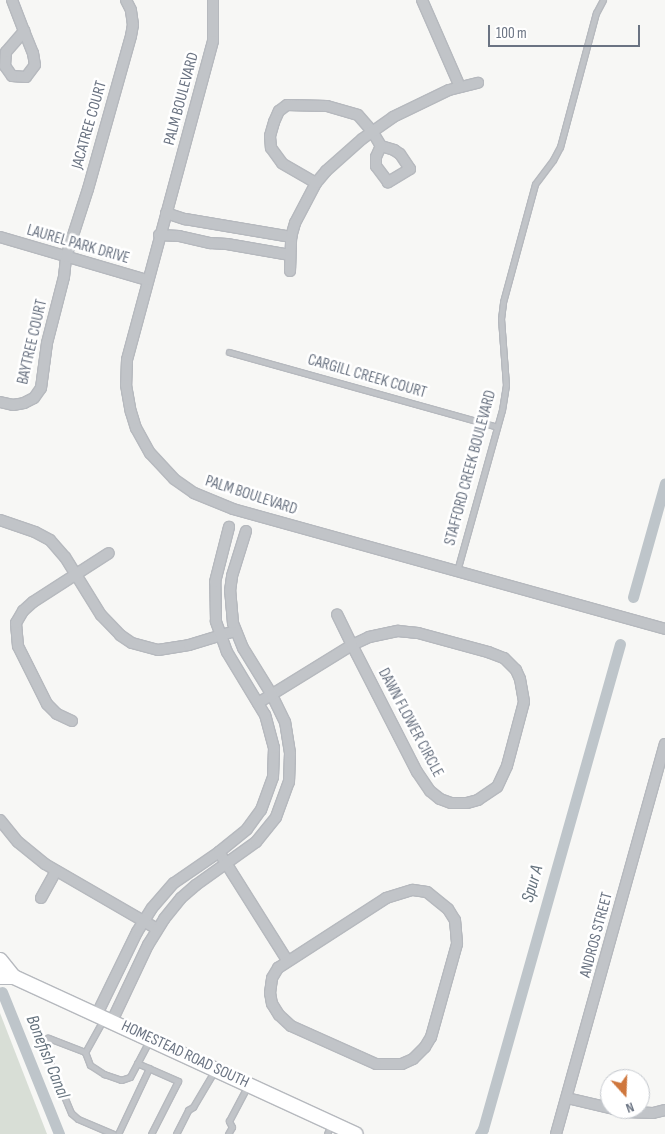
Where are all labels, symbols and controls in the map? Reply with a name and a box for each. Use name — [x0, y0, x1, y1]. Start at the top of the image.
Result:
scale bar — [490, 15, 642, 47]
text: 100 m — [496, 24, 527, 43]
street label: PALM BOULEVARD — [160, 50, 204, 148]
street label: JACATREE COURT — [68, 79, 112, 171]
street label: LAUREL PARK DRIVE — [24, 221, 132, 269]
street label: BAYTREE COURT — [14, 298, 52, 386]
street label: CARGILL CREEK COURT — [305, 351, 429, 403]
street label: STAFFORD CREEK BOULEVARD — [441, 388, 501, 548]
street label: PALM BOULEVARD — [203, 472, 299, 520]
street label: DAWN FLOWER CIRCLE — [373, 665, 447, 781]
water label: Spur A — [517, 863, 549, 905]
street label: ANDROS STREET — [576, 890, 618, 980]
water label: Bonefish Canal — [21, 1012, 73, 1102]
street label: HOMESTEAD ROAD SOUTH — [118, 1017, 252, 1093]
north arrow — [600, 1069, 650, 1119]
text: N — [624, 1098, 636, 1117]

